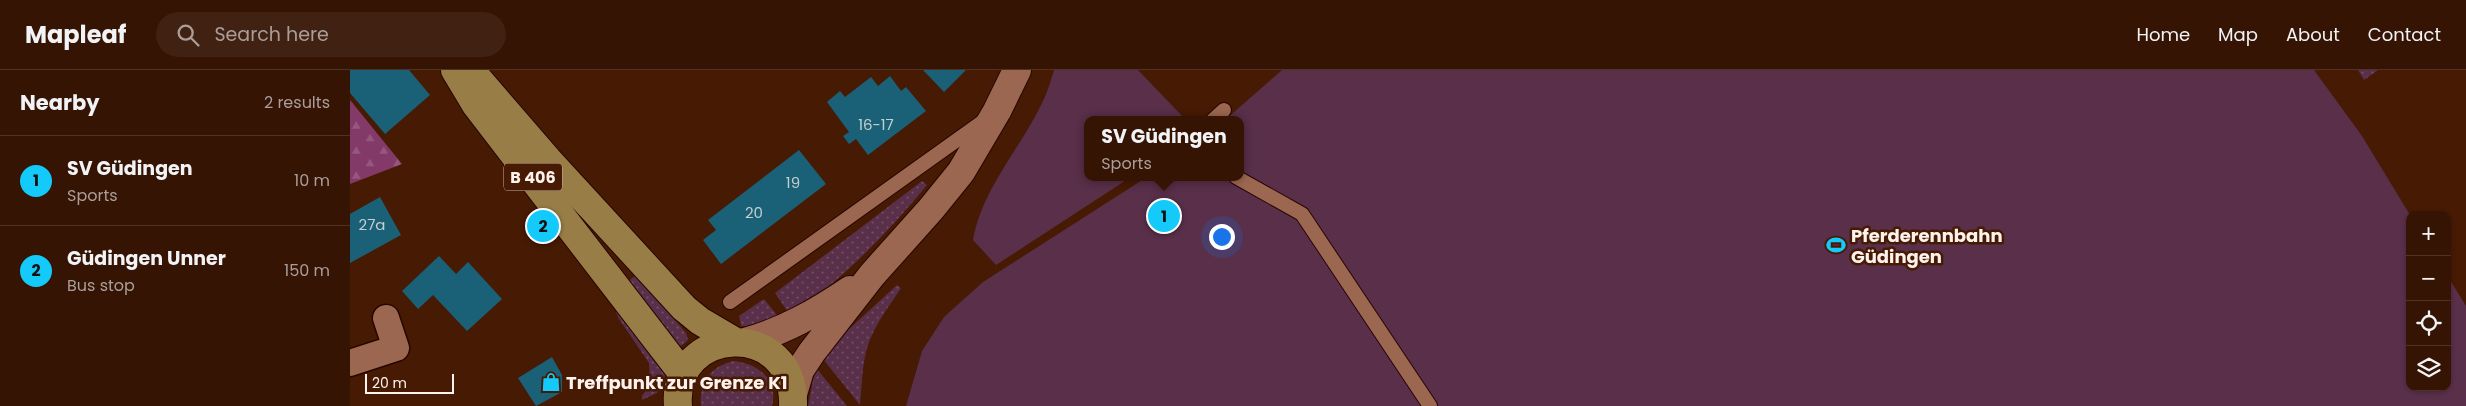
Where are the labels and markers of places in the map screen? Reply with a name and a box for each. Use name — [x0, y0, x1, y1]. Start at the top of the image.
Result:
pin: 1 — [1148, 197, 1180, 235]
pin: 2 — [527, 207, 559, 245]
place label: Pferderennbahn Güdingen — [1851, 223, 2003, 269]
sports icon: Pferderennbahn Güdingen — [1825, 234, 1847, 256]
place label: Treffpunkt zur Grenze K1 — [566, 370, 788, 395]
shop icon: Treffpunkt zur Grenze K1 — [540, 371, 562, 393]

